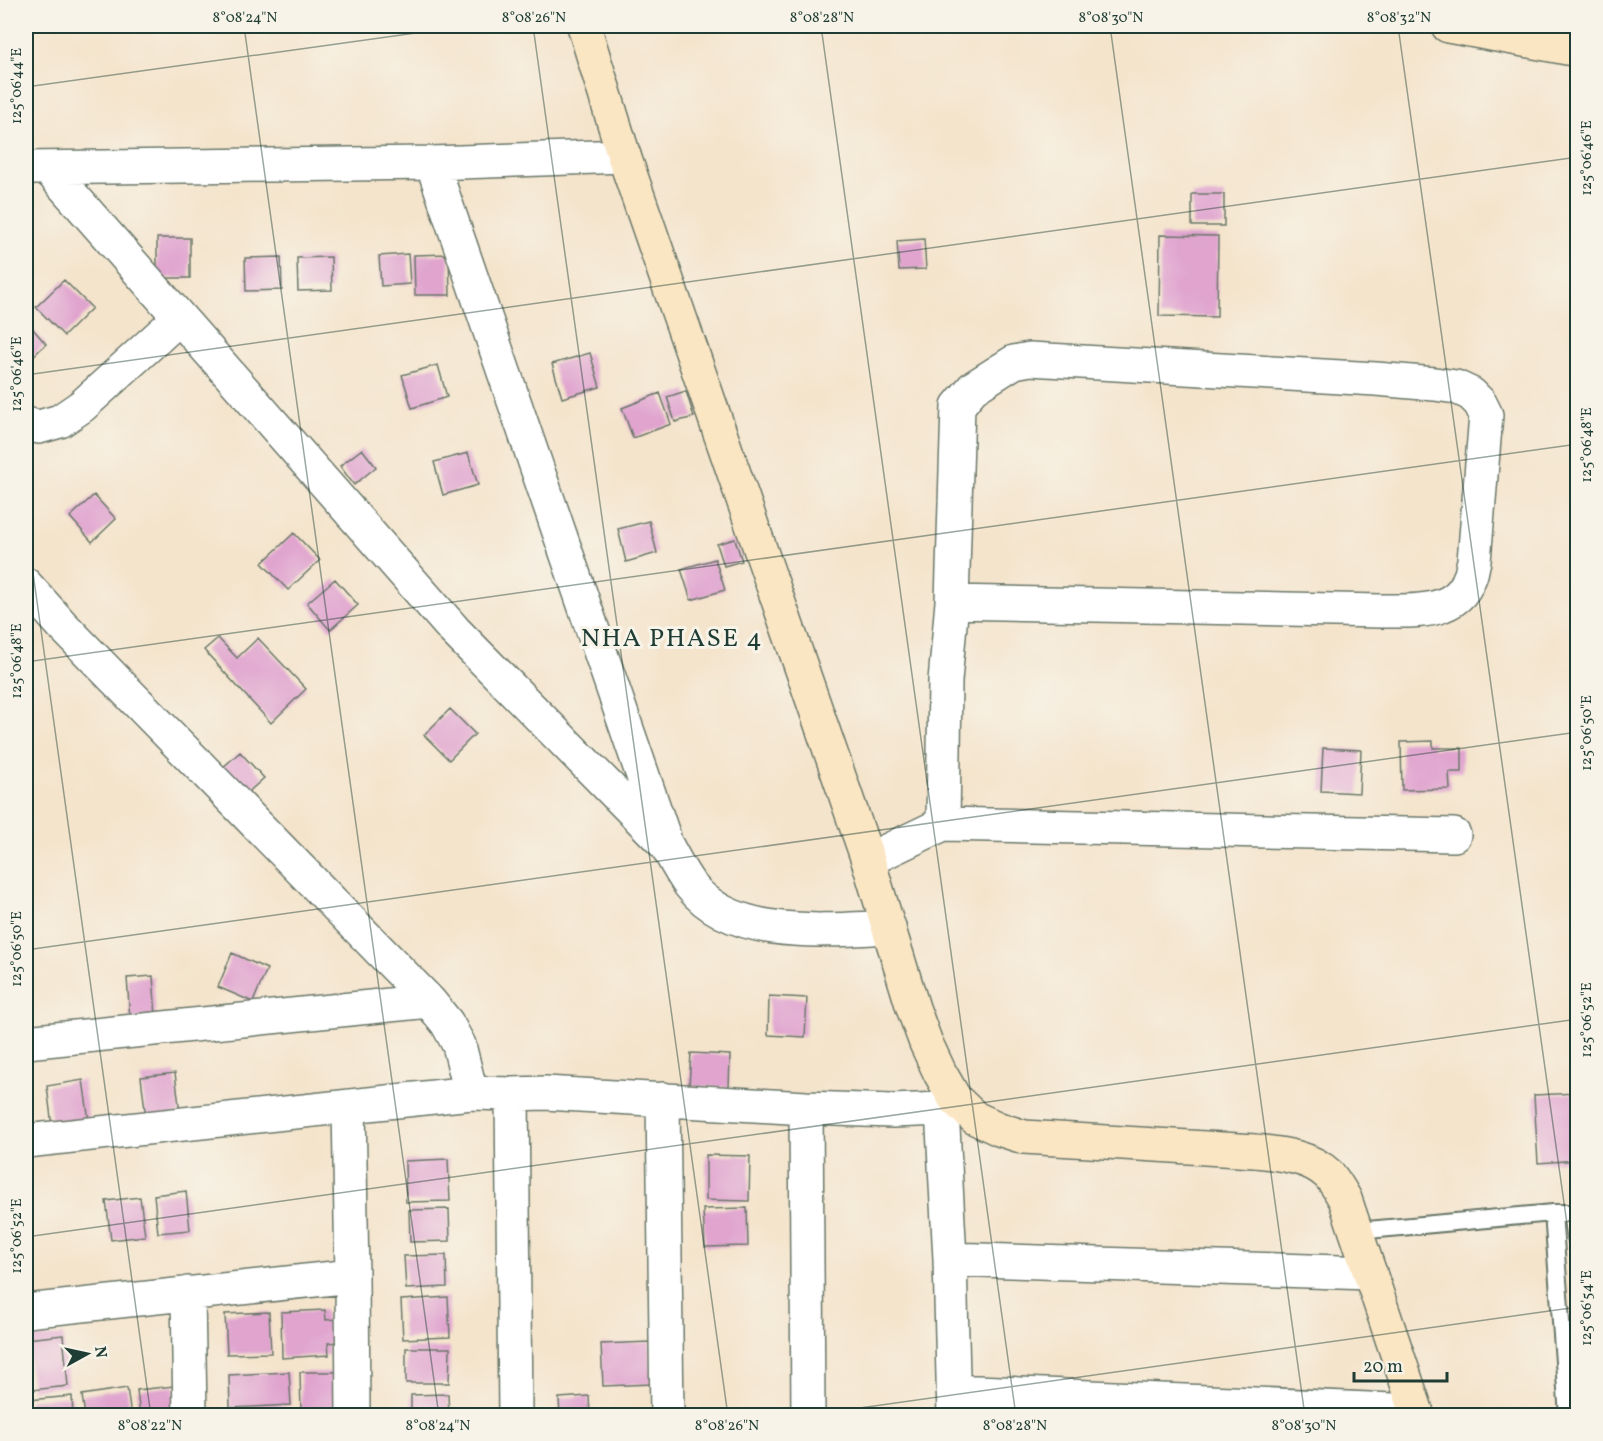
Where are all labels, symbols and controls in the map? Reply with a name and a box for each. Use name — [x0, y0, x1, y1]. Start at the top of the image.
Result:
text: 8°08'24"N — [213, 8, 277, 29]
text: 8°08'26"N — [502, 8, 566, 29]
text: 8°08'28"N — [790, 8, 854, 29]
text: 8°08'30"N — [1079, 8, 1143, 29]
text: 8°08'32"N — [1367, 8, 1431, 29]
text: 125°06'44"E — [7, 48, 28, 124]
text: 125°06'46"E — [1577, 120, 1598, 196]
text: 125°06'46"E — [7, 336, 28, 412]
text: 125°06'48"E — [1577, 407, 1598, 483]
district label: NHA PHASE 4 — [581, 621, 763, 657]
text: 125°06'48"E — [7, 623, 28, 699]
text: 125°06'50"E — [1577, 695, 1598, 771]
text: 125°06'50"E — [7, 911, 28, 987]
text: 125°06'52"E — [1577, 982, 1598, 1058]
text: 125°06'52"E — [7, 1198, 28, 1274]
text: 125°06'54"E — [1577, 1270, 1598, 1346]
north arrow — [57, 1324, 117, 1384]
text: N — [88, 1345, 112, 1360]
scale bar — [1354, 1345, 1447, 1383]
text: 20 m — [1363, 1355, 1403, 1380]
text: 8°08'22"N — [118, 1416, 182, 1437]
text: 8°08'24"N — [406, 1416, 470, 1437]
text: 8°08'26"N — [695, 1416, 759, 1437]
text: 8°08'28"N — [983, 1416, 1047, 1437]
text: 8°08'30"N — [1272, 1416, 1336, 1437]

